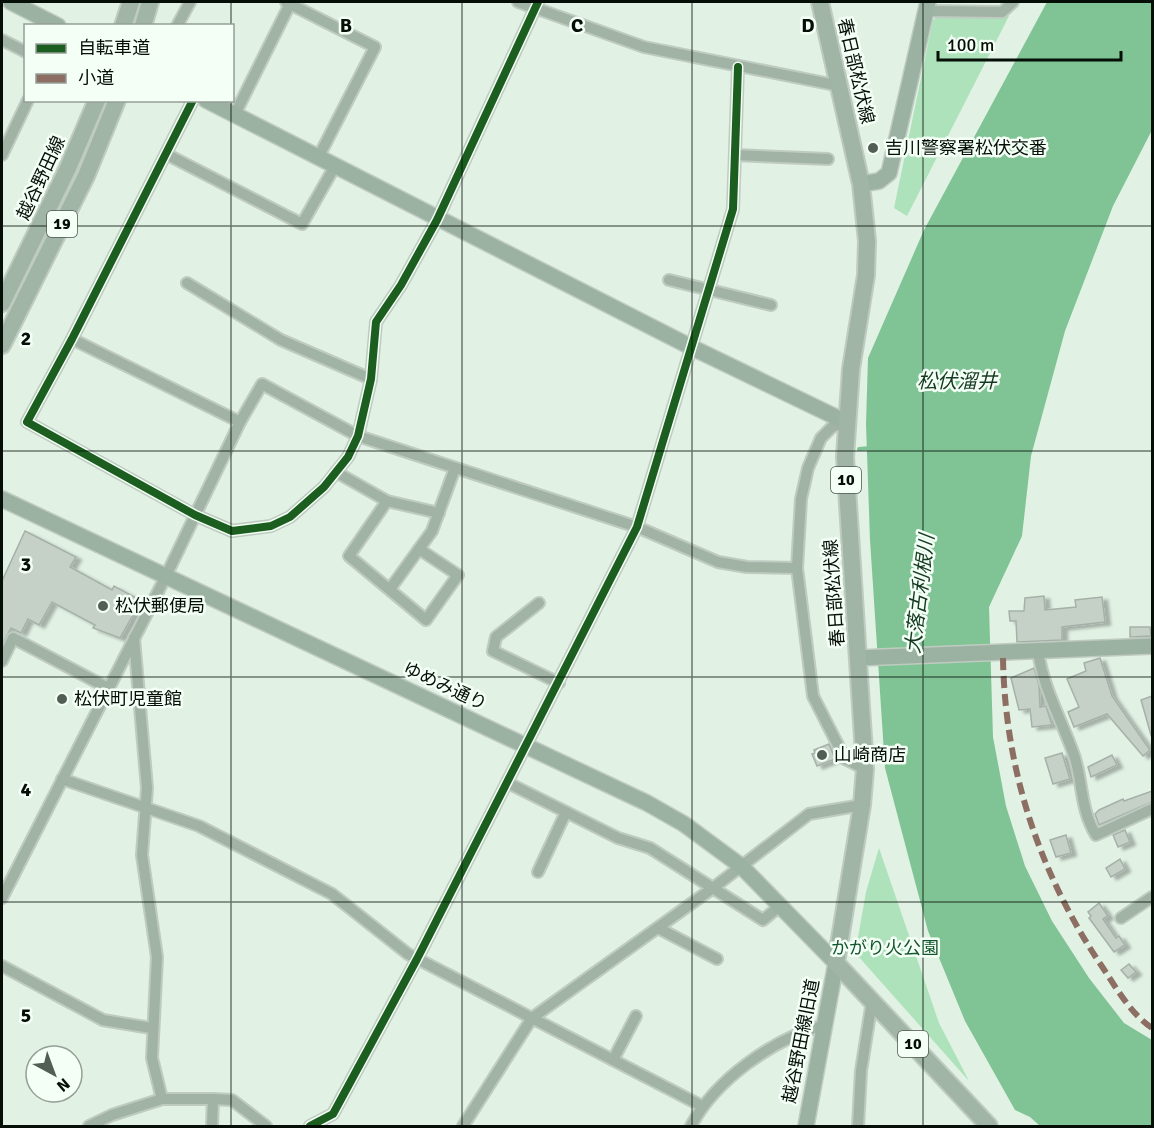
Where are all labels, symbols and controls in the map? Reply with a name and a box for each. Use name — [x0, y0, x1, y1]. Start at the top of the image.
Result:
text: B — [340, 13, 352, 38]
text: C — [571, 13, 583, 38]
text: D — [801, 13, 815, 38]
street label: 春日部松伏線 — [833, 16, 879, 126]
legend — [24, 24, 234, 102]
scale bar — [938, 24, 1121, 62]
text: 100 m — [947, 34, 994, 56]
text: 自転車道 — [78, 37, 150, 59]
text: 小道 — [78, 67, 114, 89]
street label: 越谷野田線 — [12, 133, 70, 223]
place label: 吉川警察署松伏交番 — [885, 137, 1047, 159]
marker: 吉川警察署松伏交番 — [866, 141, 880, 155]
road number: 19 — [47, 211, 77, 237]
text: 2 — [21, 326, 31, 351]
water label: 松伏溜井 — [917, 369, 999, 394]
road number: 10 — [831, 467, 861, 493]
water label: 大落古利根川 — [900, 531, 940, 655]
street label: 春日部松伏線 — [819, 538, 849, 648]
text: 3 — [21, 552, 31, 577]
place label: 松伏郵便局 — [115, 595, 205, 617]
marker: 松伏郵便局 — [96, 599, 110, 613]
street label: ゆめみ通り — [400, 657, 490, 715]
place label: 松伏町児童館 — [74, 688, 182, 710]
marker: 松伏町児童館 — [55, 692, 69, 706]
place label: 山崎商店 — [834, 744, 906, 766]
marker: 山崎商店 — [815, 748, 829, 762]
text: 4 — [21, 777, 32, 802]
park label: かがり火公園 — [831, 937, 939, 959]
street label: 越谷野田線旧道 — [778, 977, 824, 1105]
text: 5 — [21, 1003, 31, 1028]
road number: 10 — [898, 1031, 928, 1057]
north arrow — [24, 1044, 84, 1104]
text: N — [52, 1073, 74, 1096]

